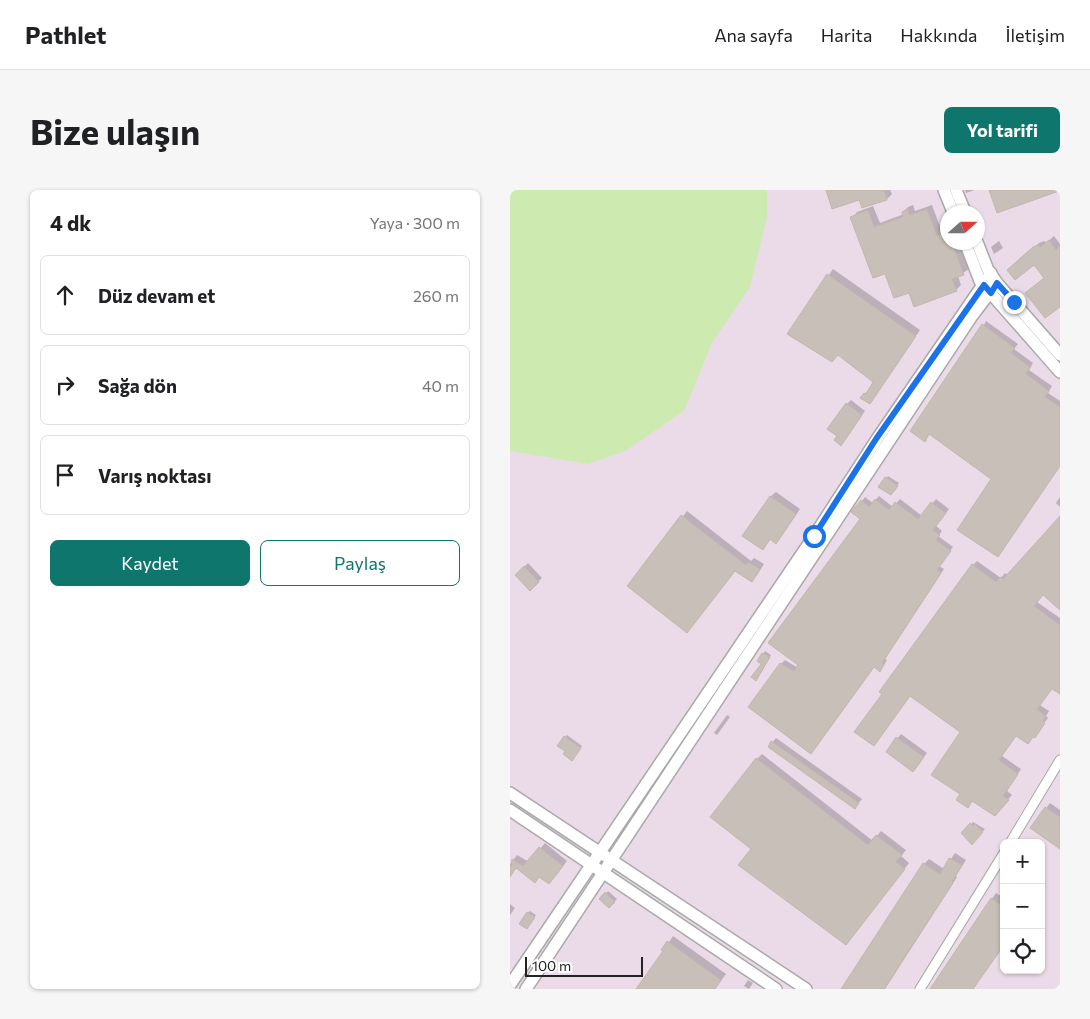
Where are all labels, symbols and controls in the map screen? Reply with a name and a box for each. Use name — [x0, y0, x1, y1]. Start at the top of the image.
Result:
text: Pathlet — [25, 20, 106, 49]
text: Ana sayfa — [714, 24, 793, 46]
text: Harita — [821, 24, 872, 46]
text: Hakkında — [900, 24, 978, 46]
text: İletişim — [1006, 24, 1065, 46]
button: Yol tarifi — [944, 107, 1060, 153]
text: Bize ulaşın — [30, 109, 200, 152]
north arrow — [940, 205, 985, 250]
text: 4 dk — [50, 210, 91, 235]
text: Yaya · 300 m — [370, 213, 460, 232]
icon: ahead — [51, 281, 79, 309]
text: Düz devam et — [98, 284, 215, 307]
text: 260 m — [413, 286, 459, 305]
route end — [1003, 291, 1026, 314]
icon: right — [51, 371, 79, 399]
text: Sağa dön — [98, 374, 177, 397]
text: 40 m — [422, 376, 459, 395]
icon: arrive — [51, 461, 79, 489]
text: Varış noktası — [98, 464, 211, 487]
route start — [803, 525, 826, 548]
button: Kaydet — [50, 540, 250, 586]
button: Paylaş — [260, 540, 460, 586]
map controls — [1000, 839, 1045, 974]
button: + — [1000, 839, 1045, 884]
button: − — [1000, 884, 1045, 929]
button: locate — [1000, 929, 1045, 974]
scale bar — [525, 954, 642, 977]
text: 100 m — [532, 957, 571, 974]

